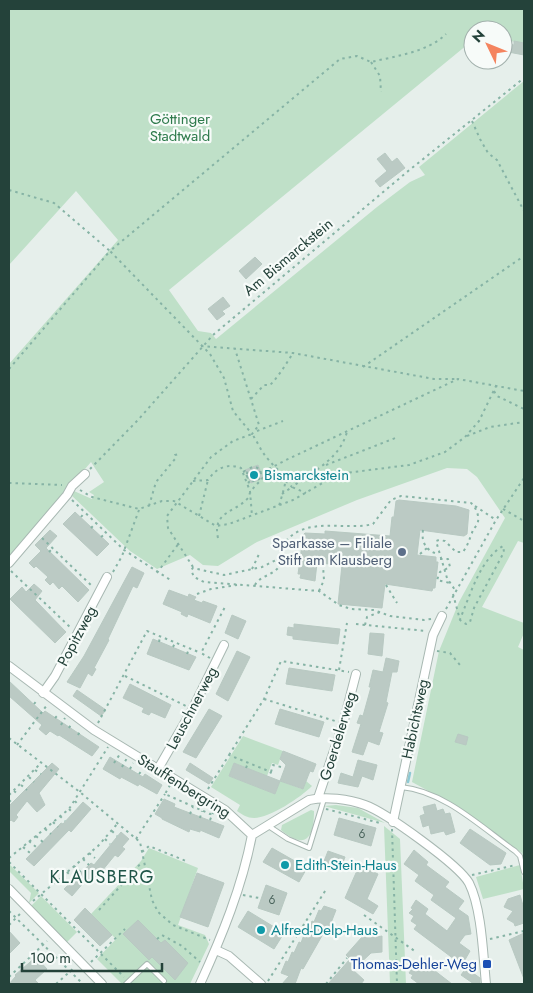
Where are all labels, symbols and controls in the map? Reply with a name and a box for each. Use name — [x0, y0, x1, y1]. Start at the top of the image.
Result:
north arrow — [463, 20, 513, 70]
text: N — [467, 25, 490, 47]
park label: Göttinger Stadtwald — [150, 108, 211, 147]
street label: Am Bismarckstein — [238, 213, 338, 301]
place label: Bismarckstein — [264, 464, 349, 486]
marker: Bismarckstein — [248, 469, 260, 481]
place label: Sparkasse – Filiale Stift am Klausberg — [272, 532, 392, 571]
marker: Sparkasse – Filiale Stift am Klausberg — [396, 546, 408, 558]
street label: Popitzweg — [52, 602, 102, 670]
street label: Leuschnerweg — [161, 663, 223, 753]
street label: Habichtsweg — [396, 677, 434, 761]
street label: Goerdelerweg — [314, 689, 362, 783]
street label: Stauffenbergring — [133, 749, 235, 823]
house number: 6 — [359, 825, 366, 843]
place label: Edith-Stein-Haus — [295, 854, 397, 876]
marker: Edith-Stein-Haus — [279, 859, 291, 871]
district label: KLAUSBERG — [50, 864, 154, 890]
house number: 6 — [269, 891, 276, 909]
place label: Alfred-Delp-Haus — [271, 919, 378, 941]
marker: Alfred-Delp-Haus — [255, 924, 267, 936]
scale bar — [22, 940, 162, 972]
text: 100 m — [30, 947, 71, 969]
place label: Thomas-Dehler-Weg — [351, 953, 477, 975]
marker: Thomas-Dehler-Weg — [481, 958, 493, 970]

